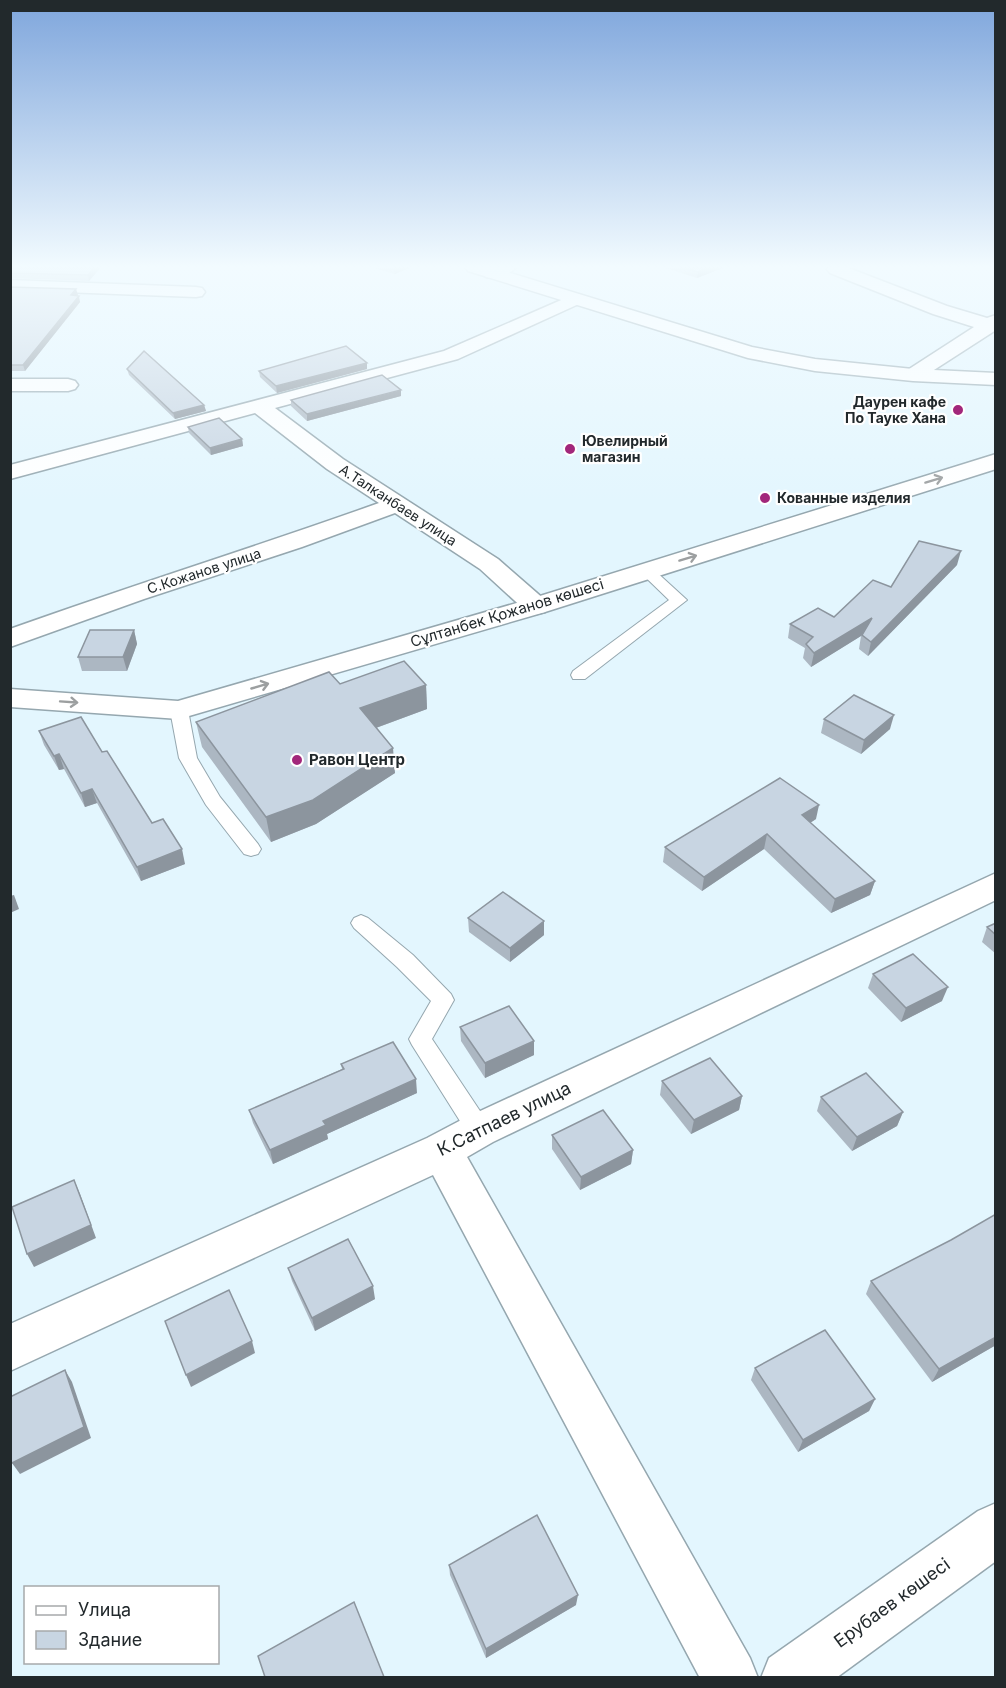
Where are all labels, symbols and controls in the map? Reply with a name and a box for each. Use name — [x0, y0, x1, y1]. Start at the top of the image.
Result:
place label: Даурен кафе По Тауке Хана — [845, 393, 946, 426]
marker: Даурен кафе По Тауке Хана — [951, 403, 965, 417]
place label: Ювелирный магазин — [582, 432, 668, 465]
marker: Ювелирный магазин — [563, 442, 577, 456]
street label: А.Талканбаев улица — [336, 460, 460, 549]
one-way arrow — [924, 474, 943, 485]
place label: Кованные изделия — [777, 489, 911, 506]
marker: Кованные изделия — [758, 491, 772, 505]
street label: С.Кожанов улица — [145, 544, 263, 597]
one-way arrow — [678, 552, 697, 563]
street label: Сұлтанбек Қожанов көшесі — [408, 574, 606, 651]
one-way arrow — [250, 680, 269, 691]
one-way arrow — [58, 697, 78, 708]
place label: Равон Центр — [309, 750, 405, 769]
marker: Равон Центр — [290, 753, 304, 767]
street label: К.Сатпаев улица — [434, 1077, 574, 1160]
street label: Ерубаев көшесі — [830, 1553, 954, 1652]
legend — [24, 1586, 219, 1664]
text: Улица — [78, 1599, 131, 1620]
text: Здание — [78, 1629, 142, 1650]

